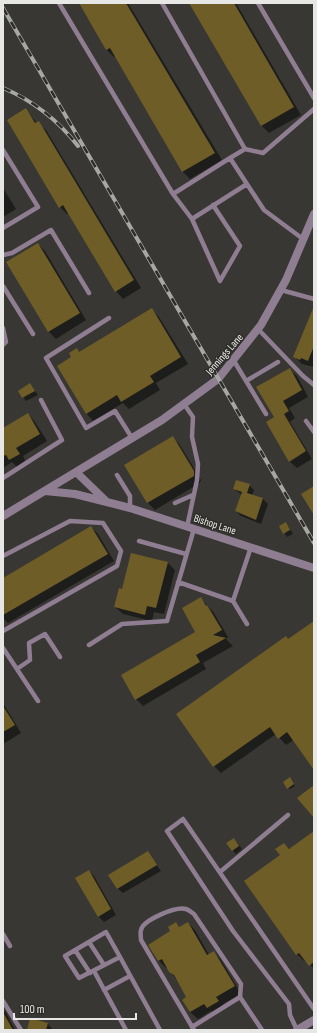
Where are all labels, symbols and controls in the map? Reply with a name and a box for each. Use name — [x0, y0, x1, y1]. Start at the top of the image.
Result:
street label: Jennings Lane — [202, 331, 246, 378]
street label: Bishop Lane — [192, 512, 238, 537]
scale bar — [14, 995, 136, 1021]
text: 100 m — [20, 1002, 45, 1017]

